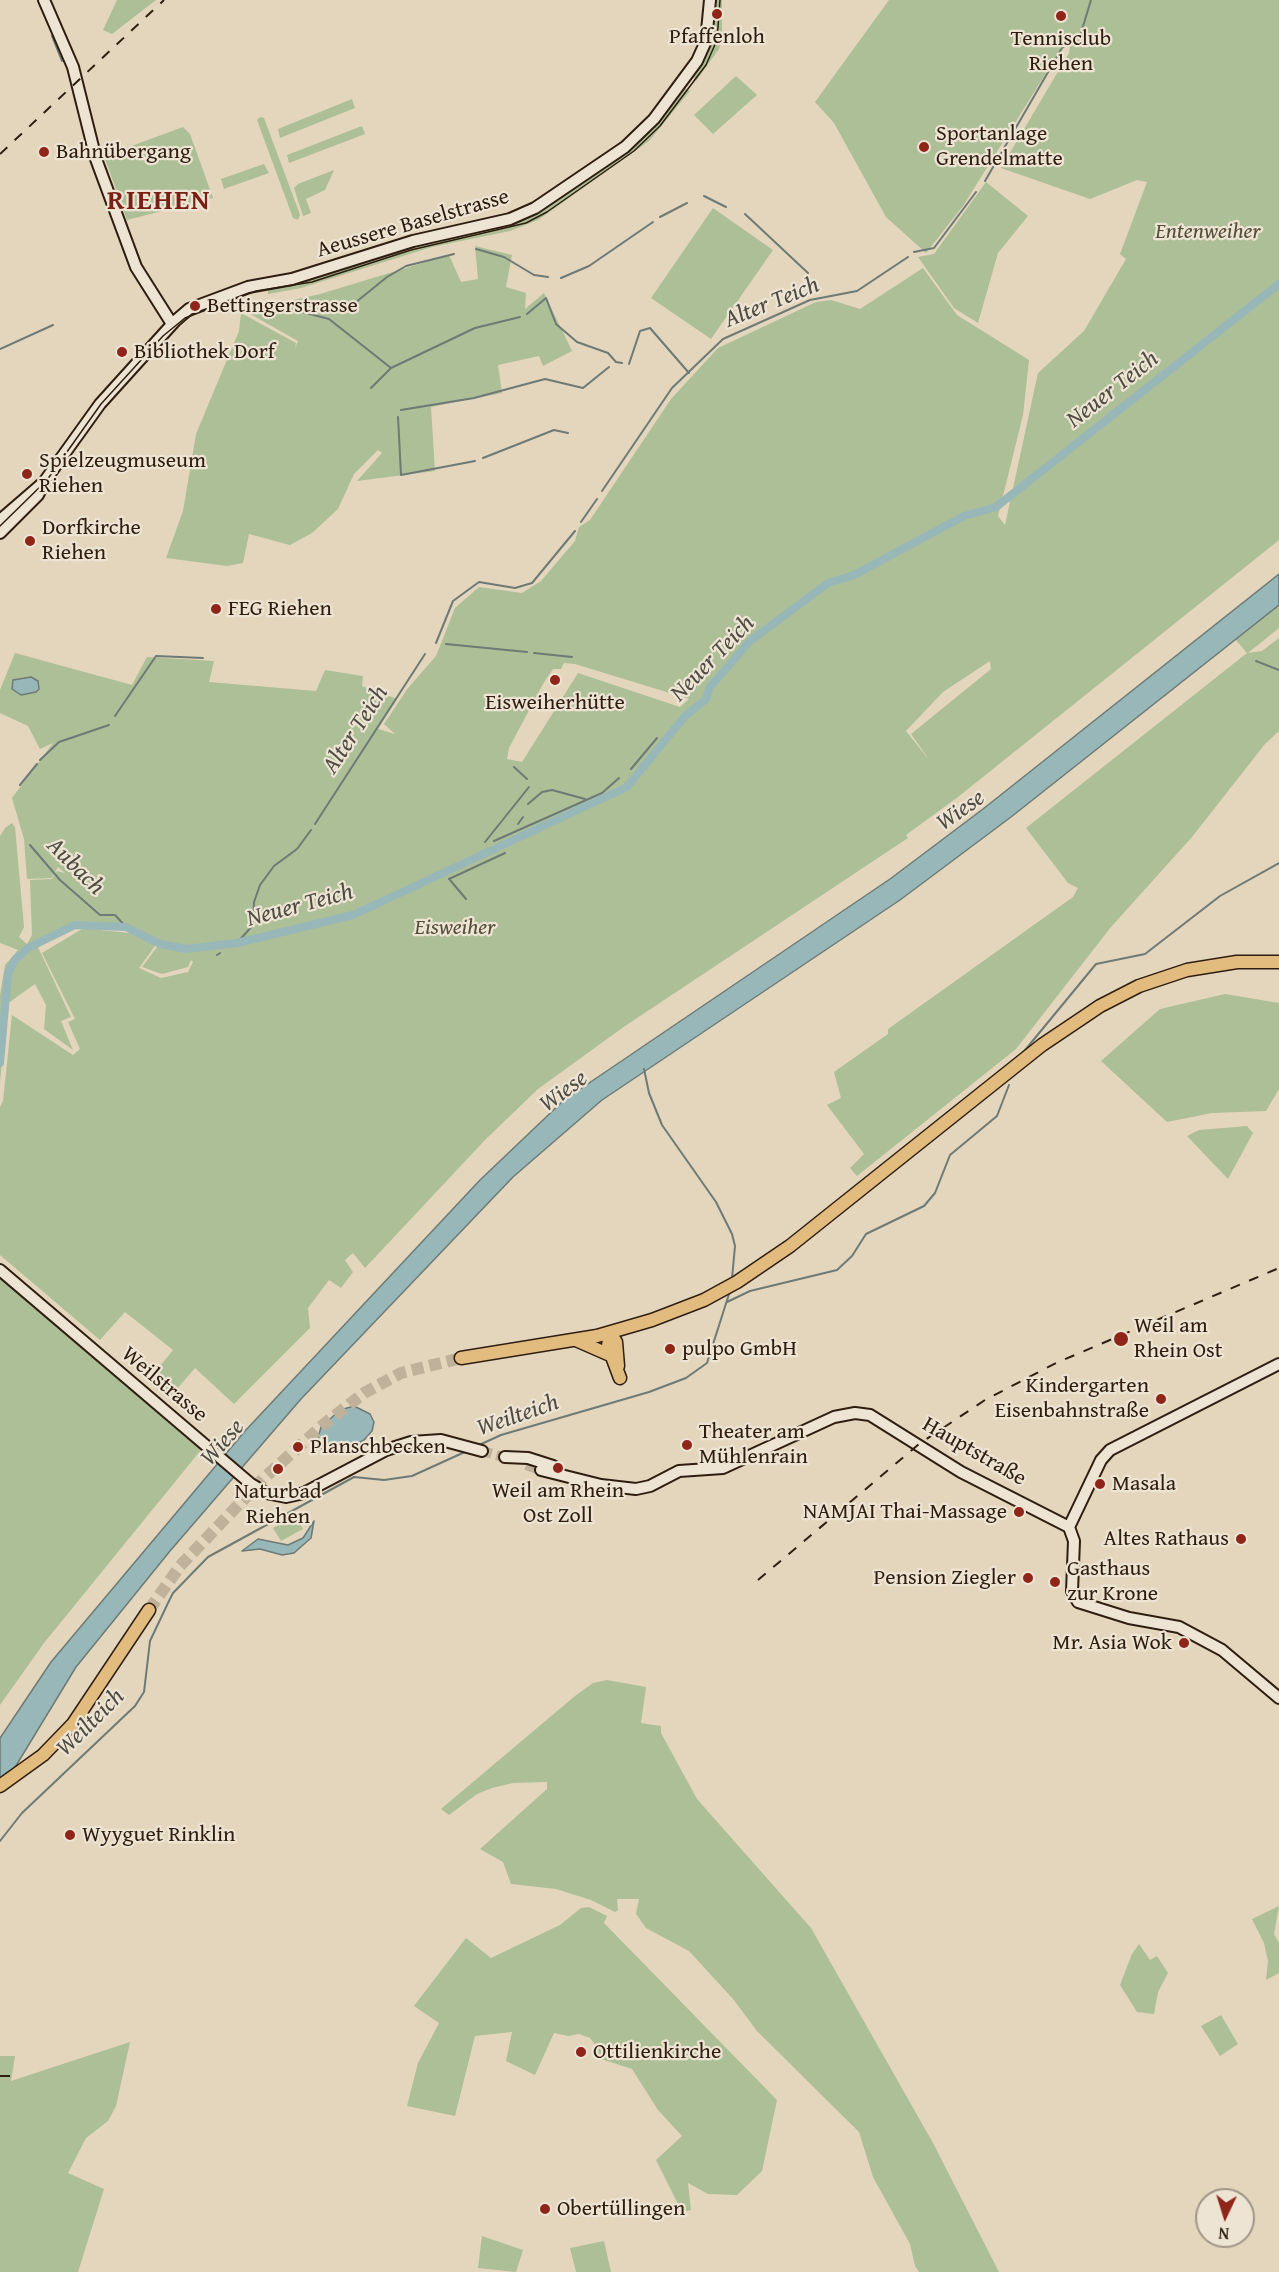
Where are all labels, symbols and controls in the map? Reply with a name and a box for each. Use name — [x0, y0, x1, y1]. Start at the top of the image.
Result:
marker: Pfaffenloh — [710, 7, 724, 21]
marker: Tennisclub Riehen — [1054, 9, 1068, 23]
place label: Pfaffenloh — [669, 24, 765, 50]
place label: Tennisclub Riehen — [1011, 26, 1111, 78]
place label: Sportanlage Grendelmatte — [936, 121, 1063, 172]
place label: Bahnübergang — [56, 139, 191, 165]
marker: Sportanlage Grendelmatte — [917, 140, 931, 154]
marker: Bahnübergang — [37, 145, 51, 159]
street label: Aeussere Baselstrasse — [314, 184, 512, 264]
district label: RIEHEN — [107, 185, 211, 219]
park label: Entenweiher — [1155, 219, 1261, 245]
water label: Alter Teich — [720, 271, 824, 335]
place label: Bettingerstrasse — [207, 293, 358, 319]
marker: Bettingerstrasse — [188, 299, 202, 313]
place label: Bibliothek Dorf — [134, 339, 275, 365]
marker: Bibliothek Dorf — [115, 345, 129, 359]
water label: Neuer Teich — [1061, 345, 1165, 435]
place label: Spielzeugmuseum Riehen — [39, 448, 206, 500]
marker: Spielzeugmuseum Riehen — [20, 467, 34, 481]
place label: Dorfkirche Riehen — [42, 515, 141, 566]
marker: Dorfkirche Riehen — [23, 534, 37, 548]
place label: FEG Riehen — [228, 596, 332, 622]
marker: FEG Riehen — [209, 602, 223, 616]
water label: Neuer Teich — [665, 610, 761, 708]
marker: Eisweiherhütte — [548, 673, 562, 687]
water label: Alter Teich — [317, 680, 395, 780]
place label: Eisweiherhütte — [485, 690, 625, 716]
water label: Wiese — [931, 784, 991, 838]
water label: Aubach — [40, 832, 110, 902]
water label: Neuer Teich — [244, 878, 356, 934]
park label: Eisweiher — [415, 915, 495, 941]
water label: Wiese — [534, 1065, 594, 1119]
place label: Weil am Rhein Ost — [1134, 1313, 1223, 1364]
marker: Weil am Rhein Ost — [1112, 1330, 1130, 1348]
place label: pulpo GmbH — [682, 1336, 797, 1362]
street label: Weilstrasse — [116, 1341, 212, 1429]
marker: pulpo GmbH — [663, 1342, 677, 1356]
place label: Kindergarten Eisenbahnstraße — [995, 1373, 1149, 1424]
water label: Weilteich — [473, 1389, 563, 1443]
marker: Kindergarten Eisenbahnstraße — [1154, 1392, 1168, 1406]
street label: Hauptstraße — [917, 1412, 1031, 1492]
water label: Wiese — [195, 1414, 251, 1472]
place label: Theater am Mühlenrain — [699, 1419, 808, 1470]
place label: Planschbecken — [310, 1434, 446, 1460]
marker: Theater am Mühlenrain — [680, 1438, 694, 1452]
marker: Planschbecken — [291, 1440, 305, 1454]
marker: Weil am Rhein Ost Zoll — [551, 1461, 565, 1475]
marker: Naturbad Riehen — [271, 1462, 285, 1476]
place label: Masala — [1112, 1471, 1176, 1497]
marker: Masala — [1093, 1477, 1107, 1491]
place label: Weil am Rhein Ost Zoll — [492, 1478, 624, 1530]
place label: Naturbad Riehen — [234, 1479, 322, 1530]
place label: NAMJAI Thai-Massage — [803, 1499, 1007, 1525]
marker: NAMJAI Thai-Massage — [1012, 1505, 1026, 1519]
place label: Altes Rathaus — [1104, 1526, 1229, 1552]
marker: Altes Rathaus — [1234, 1532, 1248, 1546]
place label: Gasthaus zur Krone — [1067, 1556, 1158, 1608]
place label: Pension Ziegler — [873, 1565, 1016, 1591]
marker: Pension Ziegler — [1021, 1571, 1035, 1585]
marker: Gasthaus zur Krone — [1048, 1575, 1062, 1589]
place label: Mr. Asia Wok — [1053, 1630, 1172, 1656]
marker: Mr. Asia Wok — [1177, 1636, 1191, 1650]
water label: Weilteich — [51, 1683, 131, 1763]
place label: Wyyguet Rinklin — [82, 1822, 235, 1848]
marker: Wyyguet Rinklin — [63, 1828, 77, 1842]
place label: Ottilienkirche — [593, 2039, 721, 2065]
marker: Ottilienkirche — [574, 2045, 588, 2059]
north arrow — [1195, 2188, 1255, 2248]
place label: Obertüllingen — [557, 2196, 685, 2222]
marker: Obertüllingen — [538, 2202, 552, 2216]
text: N — [1218, 2222, 1230, 2246]

